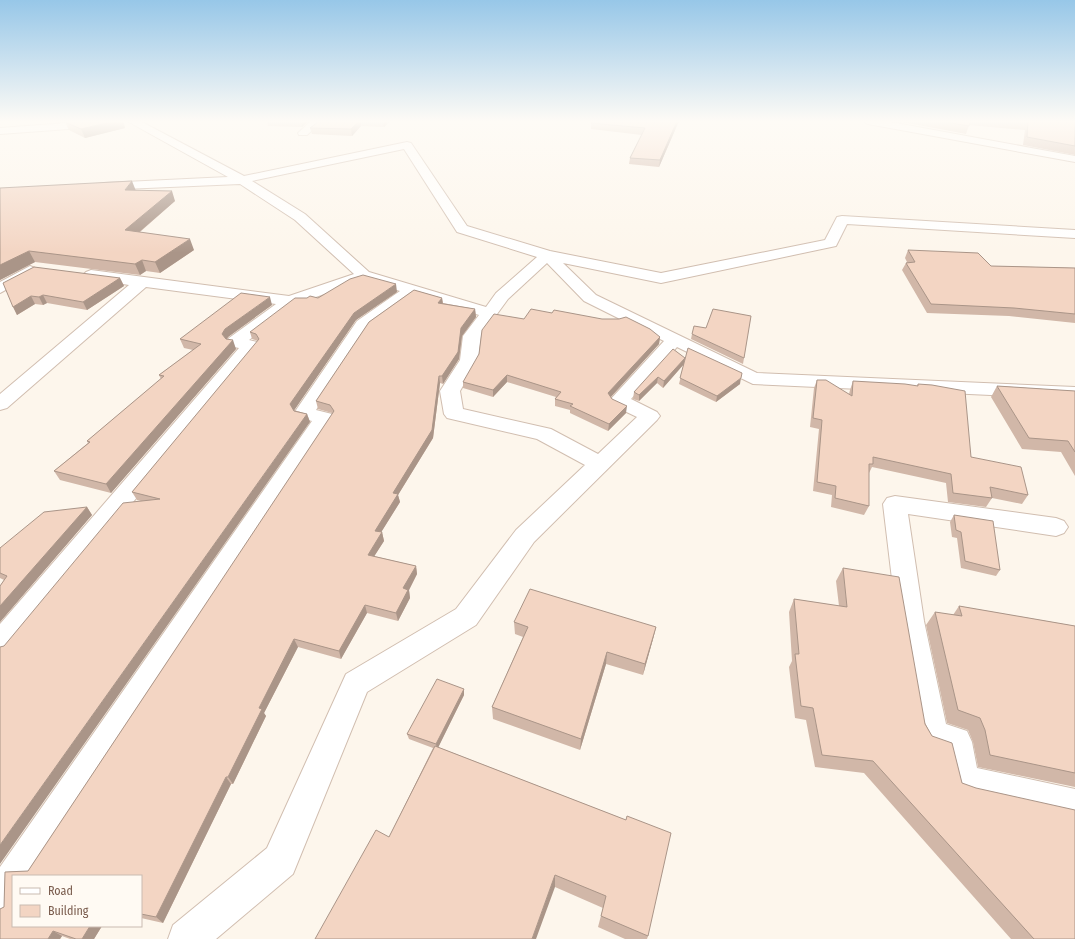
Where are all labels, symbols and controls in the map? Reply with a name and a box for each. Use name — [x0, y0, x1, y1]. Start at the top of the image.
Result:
legend — [12, 875, 142, 927]
text: Road — [48, 884, 73, 898]
text: Building — [48, 904, 89, 918]

